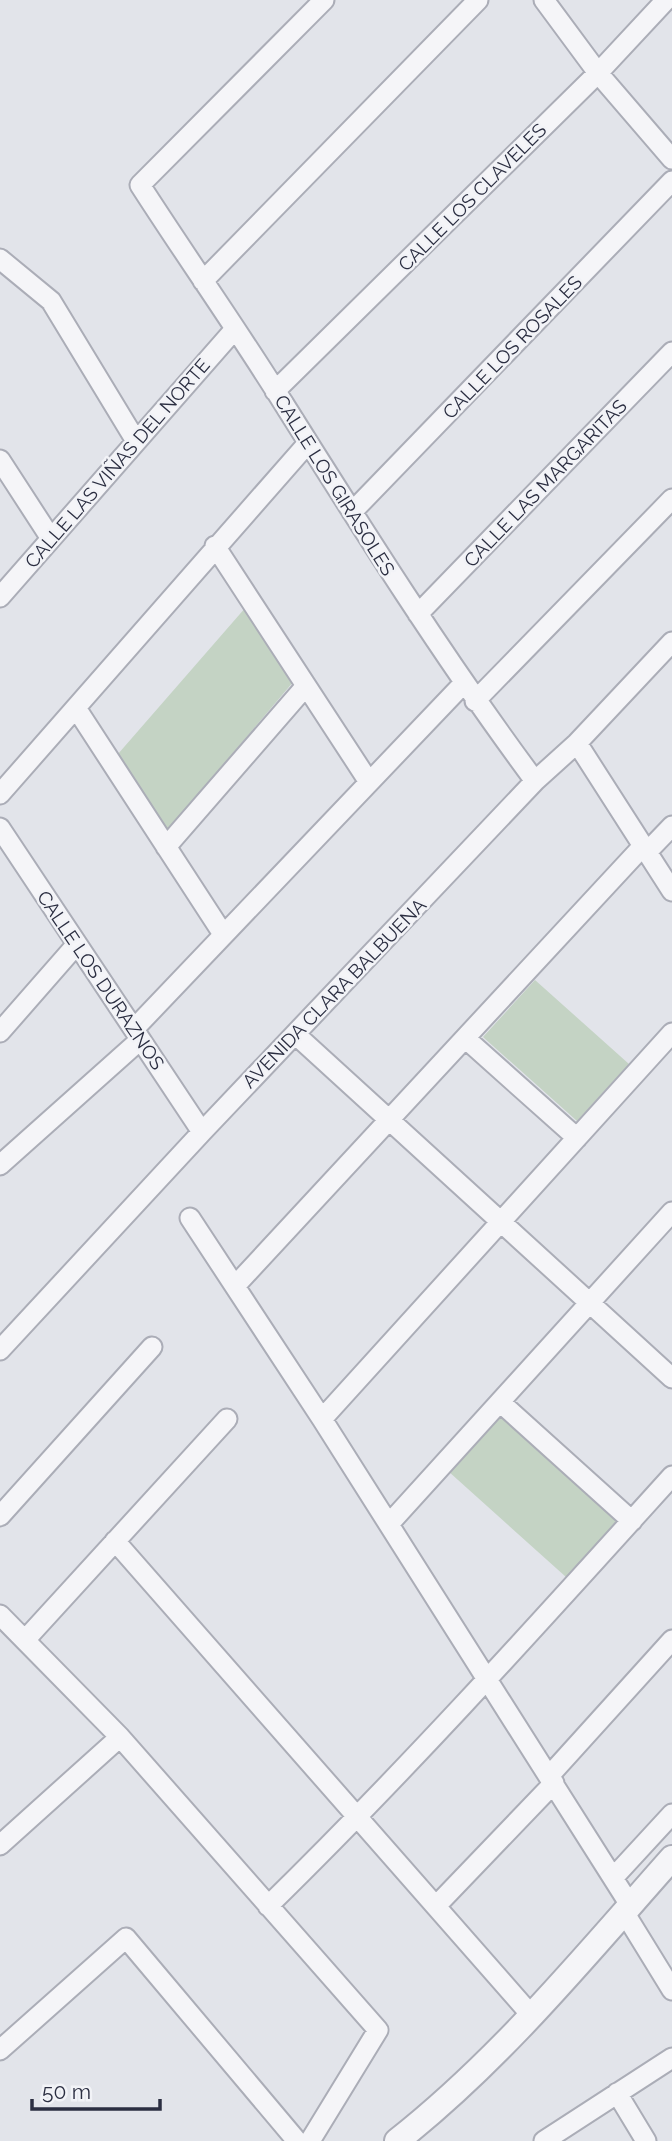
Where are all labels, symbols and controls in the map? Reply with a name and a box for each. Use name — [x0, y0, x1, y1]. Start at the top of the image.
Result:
street label: CALLE LOS CLAVELES — [394, 119, 550, 275]
street label: CALLE LOS ROSALES — [438, 271, 586, 423]
street label: CALLE LAS VIÑAS DEL NORTE — [20, 354, 214, 572]
street label: CALLE LOS GIRASOLES — [270, 391, 400, 579]
street label: CALLE LAS MARGARITAS — [459, 395, 631, 571]
street label: CALLE LOS DURAZNOS — [33, 886, 169, 1074]
street label: AVENIDA CLARA BALBUENA — [238, 894, 430, 1092]
scale bar — [32, 2068, 159, 2112]
text: 50 m — [42, 2079, 91, 2104]

